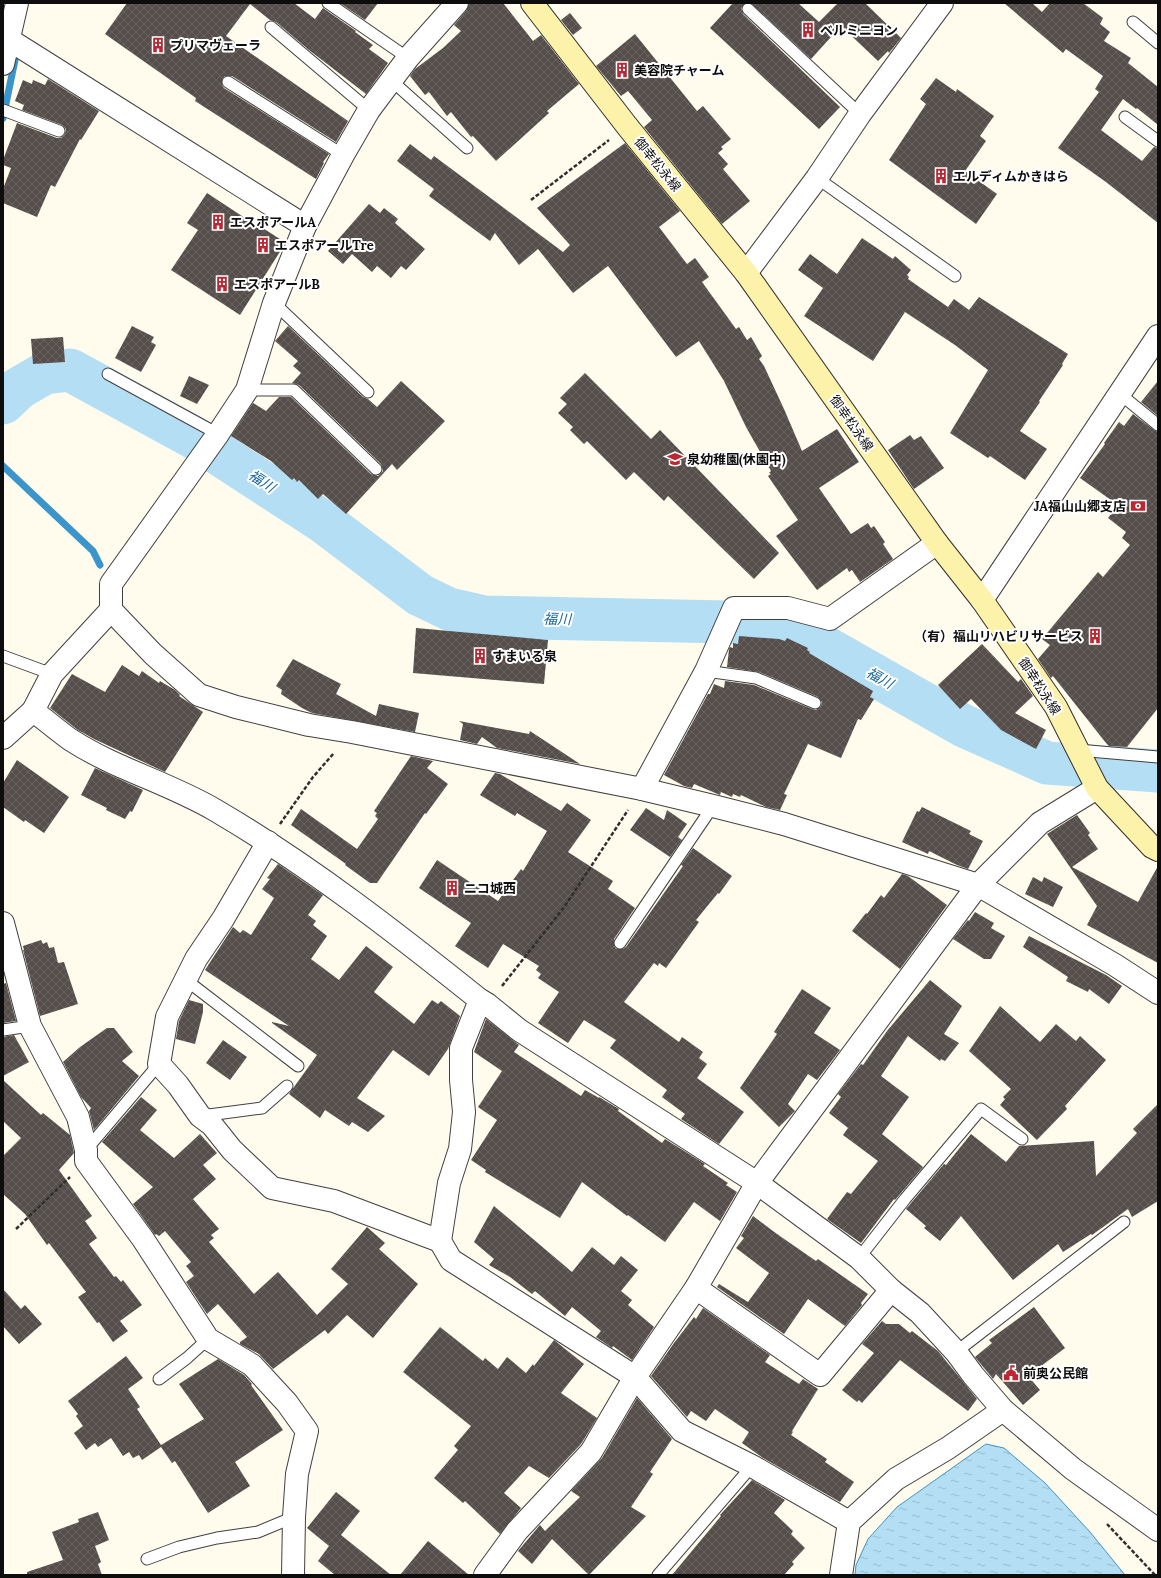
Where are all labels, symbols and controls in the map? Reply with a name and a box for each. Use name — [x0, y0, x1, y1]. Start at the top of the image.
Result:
building icon: ベルミニヨン — [799, 21, 817, 39]
place label: ベルミニヨン — [820, 22, 898, 39]
building icon: プリマヴェーラ — [149, 36, 167, 54]
place label: プリマヴェーラ — [170, 37, 261, 54]
building icon: 美容院チャーム — [613, 61, 631, 79]
place label: 美容院チャーム — [634, 62, 724, 79]
street label: 御幸松永線 — [631, 134, 685, 195]
building icon: エルディムかきはら — [932, 167, 950, 185]
place label: エルディムかきはら — [953, 168, 1069, 185]
building icon: エスポアールA — [209, 213, 227, 231]
place label: エスポアールA — [230, 214, 316, 231]
building icon: エスポアールTre — [254, 236, 272, 254]
place label: エスポアールTre — [275, 237, 374, 254]
building icon: エスポアールB — [213, 275, 231, 293]
place label: エスポアールB — [234, 276, 320, 293]
street label: 御幸松永線 — [826, 392, 877, 455]
school or university icon: 泉幼稚園(休園中) — [666, 450, 684, 468]
place label: 泉幼稚園(休園中) — [687, 451, 786, 468]
water label: 福川 — [245, 466, 280, 497]
bank icon: JA福山山郷支店 — [1129, 497, 1147, 515]
place label: JA福山山郷支店 — [1034, 498, 1126, 515]
water label: 福川 — [543, 610, 573, 628]
building icon: （有）福山リハビリサービス — [1086, 627, 1104, 645]
place label: （有）福山リハビリサービス — [914, 628, 1083, 645]
building icon: すまいる泉 — [471, 647, 489, 665]
place label: すまいる泉 — [492, 648, 557, 665]
street label: 御幸松永線 — [1015, 654, 1064, 718]
water label: 福川 — [863, 663, 898, 694]
building icon: ニコ城西 — [443, 879, 461, 897]
place label: ニコ城西 — [464, 880, 516, 897]
public building icon: 前奥公民館 — [1002, 1364, 1020, 1382]
place label: 前奥公民館 — [1023, 1365, 1088, 1382]

